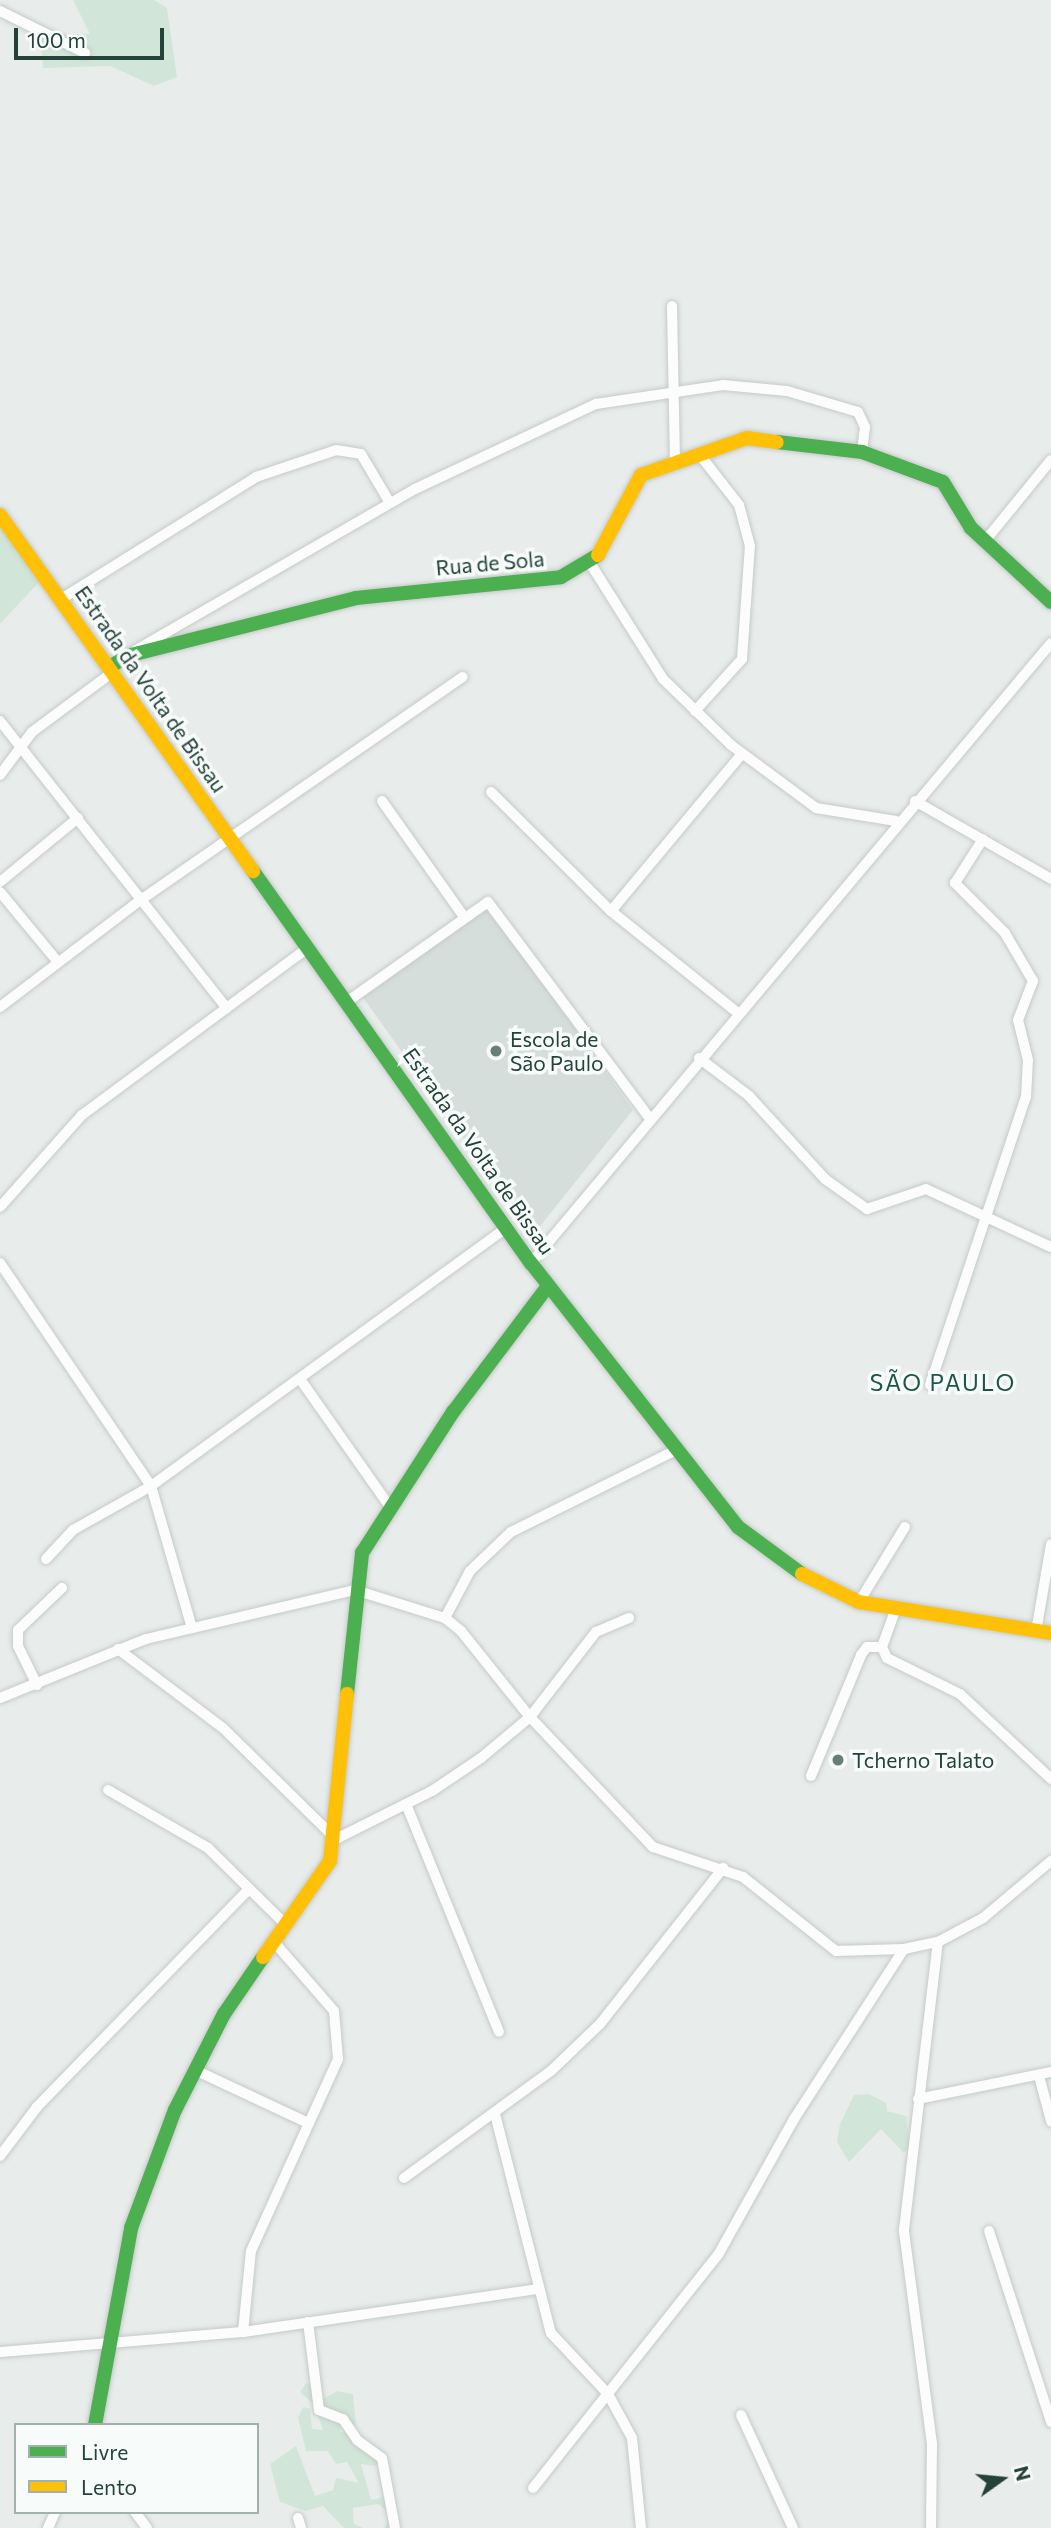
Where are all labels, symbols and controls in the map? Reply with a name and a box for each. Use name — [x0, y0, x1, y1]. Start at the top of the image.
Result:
scale bar — [18, 14, 168, 58]
text: 100 m — [27, 27, 86, 52]
street label: Rua de Sola — [435, 546, 545, 580]
street label: Estrada da Volta de Bissau — [70, 581, 232, 797]
place label: Escola de São Paulo — [510, 1026, 604, 1076]
street label: Estrada da Volta de Bissau — [398, 1043, 560, 1259]
marker: Escola de São Paulo — [488, 1043, 504, 1059]
district label: SÃO PAULO — [871, 1368, 1015, 1396]
place label: Tcherno Talato — [852, 1747, 994, 1773]
marker: Tcherno Talato — [830, 1752, 846, 1768]
legend — [14, 2423, 259, 2514]
text: Livre — [81, 2439, 128, 2464]
north arrow — [967, 2444, 1037, 2514]
text: N — [1010, 2464, 1036, 2483]
text: Lento — [81, 2474, 137, 2499]

